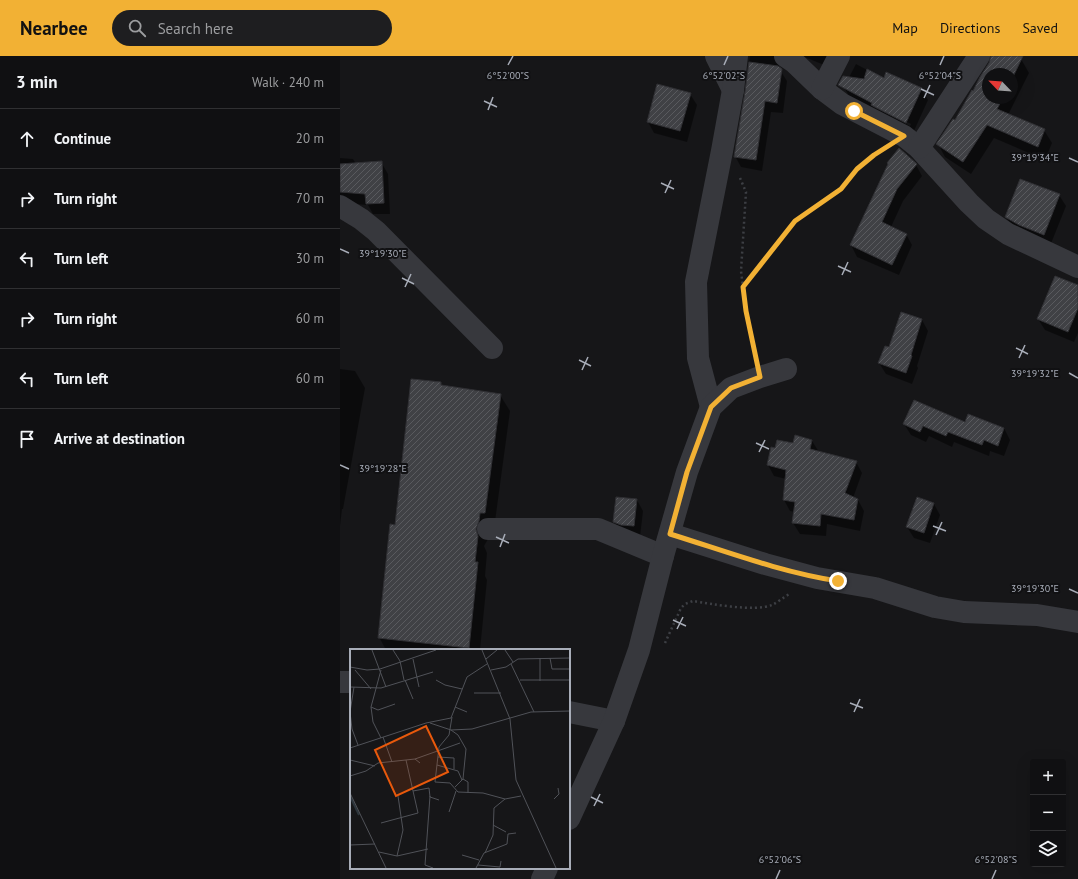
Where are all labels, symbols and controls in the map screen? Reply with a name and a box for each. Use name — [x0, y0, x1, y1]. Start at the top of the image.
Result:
search box — [112, 10, 392, 46]
text: Nearbee — [20, 16, 88, 40]
icon: search — [126, 17, 148, 39]
text: Search here — [158, 19, 233, 38]
text: Map — [892, 19, 918, 37]
text: Directions — [940, 19, 1000, 37]
text: Saved — [1022, 19, 1058, 37]
north arrow — [982, 68, 1018, 104]
text: 6°52'00"S — [487, 69, 529, 82]
text: 6°52'02"S — [703, 69, 745, 82]
text: 6°52'04"S — [919, 69, 961, 82]
text: 3 min — [16, 71, 57, 93]
text: Walk · 240 m — [252, 74, 324, 91]
route start — [845, 102, 863, 120]
icon: ahead — [16, 128, 38, 150]
text: Continue — [54, 129, 111, 148]
text: 20 m — [296, 130, 324, 147]
text: 39°19'34"E — [1011, 151, 1059, 164]
icon: right — [16, 188, 38, 210]
text: Turn right — [54, 189, 117, 208]
text: 70 m — [296, 190, 324, 207]
text: 39°19'30"E — [359, 247, 407, 260]
icon: left — [16, 248, 38, 270]
text: Turn left — [54, 249, 108, 268]
text: 30 m — [296, 250, 324, 267]
icon: right — [16, 308, 38, 330]
text: Turn right — [54, 309, 117, 328]
text: 60 m — [296, 310, 324, 327]
text: 39°19'32"E — [1011, 367, 1059, 380]
icon: left — [16, 368, 38, 390]
text: Turn left — [54, 369, 108, 388]
text: 60 m — [296, 370, 324, 387]
icon: arrive — [16, 428, 38, 450]
text: Arrive at destination — [54, 429, 185, 448]
text: 39°19'28"E — [359, 462, 407, 475]
route end — [829, 572, 847, 590]
text: 39°19'30"E — [1011, 582, 1059, 595]
inset map — [350, 649, 570, 869]
map controls — [1030, 759, 1066, 867]
button: + — [1030, 759, 1066, 795]
button: − — [1030, 795, 1066, 831]
button: layers — [1030, 831, 1066, 867]
text: 6°52'06"S — [759, 853, 801, 866]
text: 6°52'08"S — [975, 853, 1017, 866]

